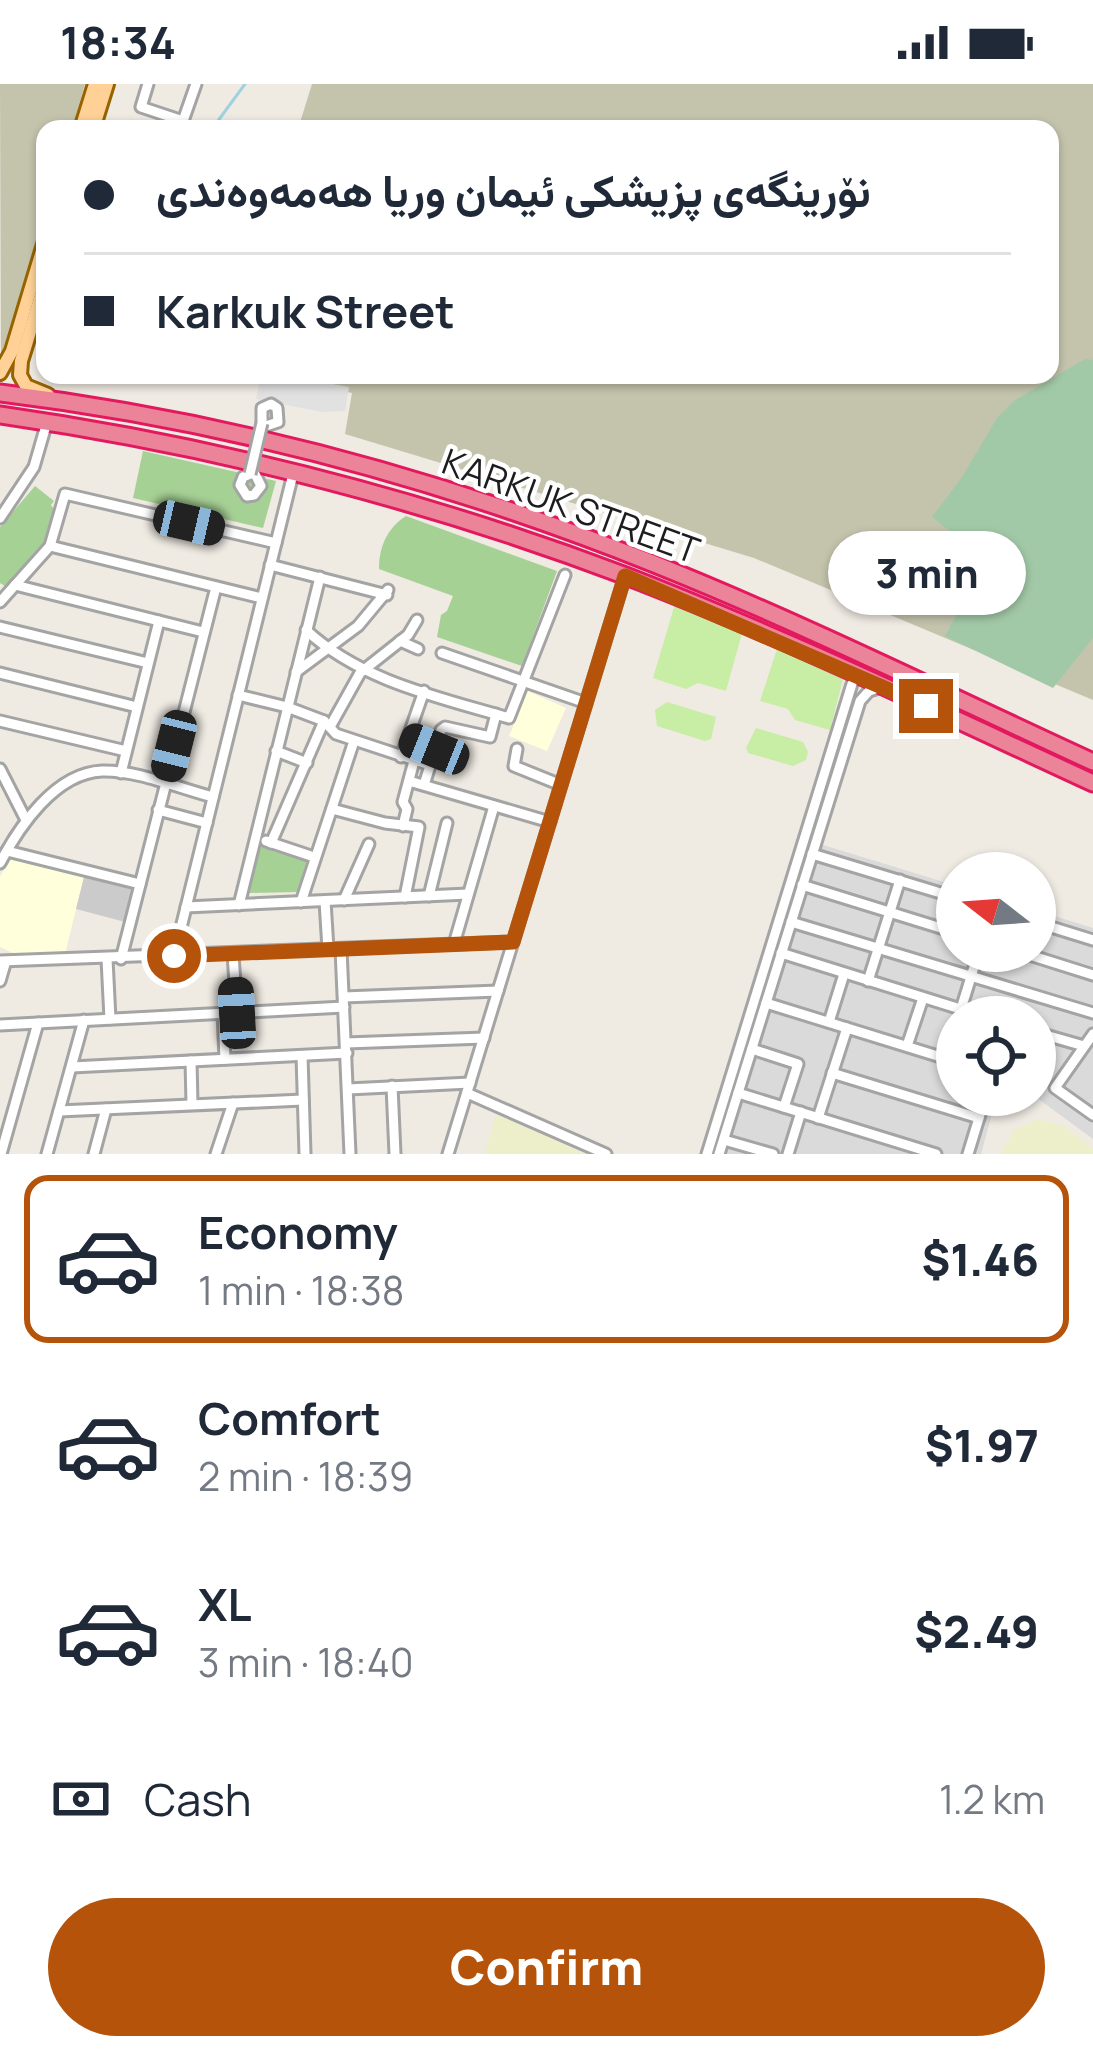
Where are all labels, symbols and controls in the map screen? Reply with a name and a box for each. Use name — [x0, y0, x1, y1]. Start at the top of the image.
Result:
text: 18:34 — [60, 11, 176, 73]
text: نۆرینگەی پزیشکی ئیمان وریا هەمەوەندی — [156, 159, 871, 221]
text: Karkuk Street — [156, 280, 455, 342]
street label: KARKUK STREET — [436, 436, 707, 575]
car — [150, 497, 228, 549]
callout: 3 min — [827, 532, 1025, 616]
text: 3 min — [876, 546, 978, 600]
route end — [899, 679, 953, 733]
car — [148, 707, 200, 785]
car — [394, 719, 474, 779]
north arrow — [936, 852, 1056, 972]
map controls — [936, 852, 1056, 1116]
route start — [147, 929, 201, 983]
car — [217, 976, 257, 1050]
button: locate — [936, 996, 1056, 1116]
text: Economy — [198, 1201, 398, 1263]
icon: car — [54, 1205, 162, 1313]
text: $1.46 — [921, 1228, 1039, 1290]
text: 1 min · 18:38 — [198, 1263, 405, 1317]
text: Comfort — [198, 1387, 381, 1449]
icon: car — [54, 1391, 162, 1499]
text: $1.97 — [925, 1414, 1039, 1476]
text: 2 min · 18:39 — [198, 1449, 413, 1503]
text: XL — [198, 1573, 252, 1635]
icon: car — [54, 1577, 162, 1685]
text: $2.49 — [914, 1600, 1039, 1662]
text: 3 min · 18:40 — [198, 1635, 413, 1689]
icon: cash — [48, 1766, 114, 1832]
text: Cash — [144, 1768, 252, 1830]
text: 1.2 km — [939, 1772, 1045, 1826]
button: Confirm — [48, 1898, 1045, 2036]

